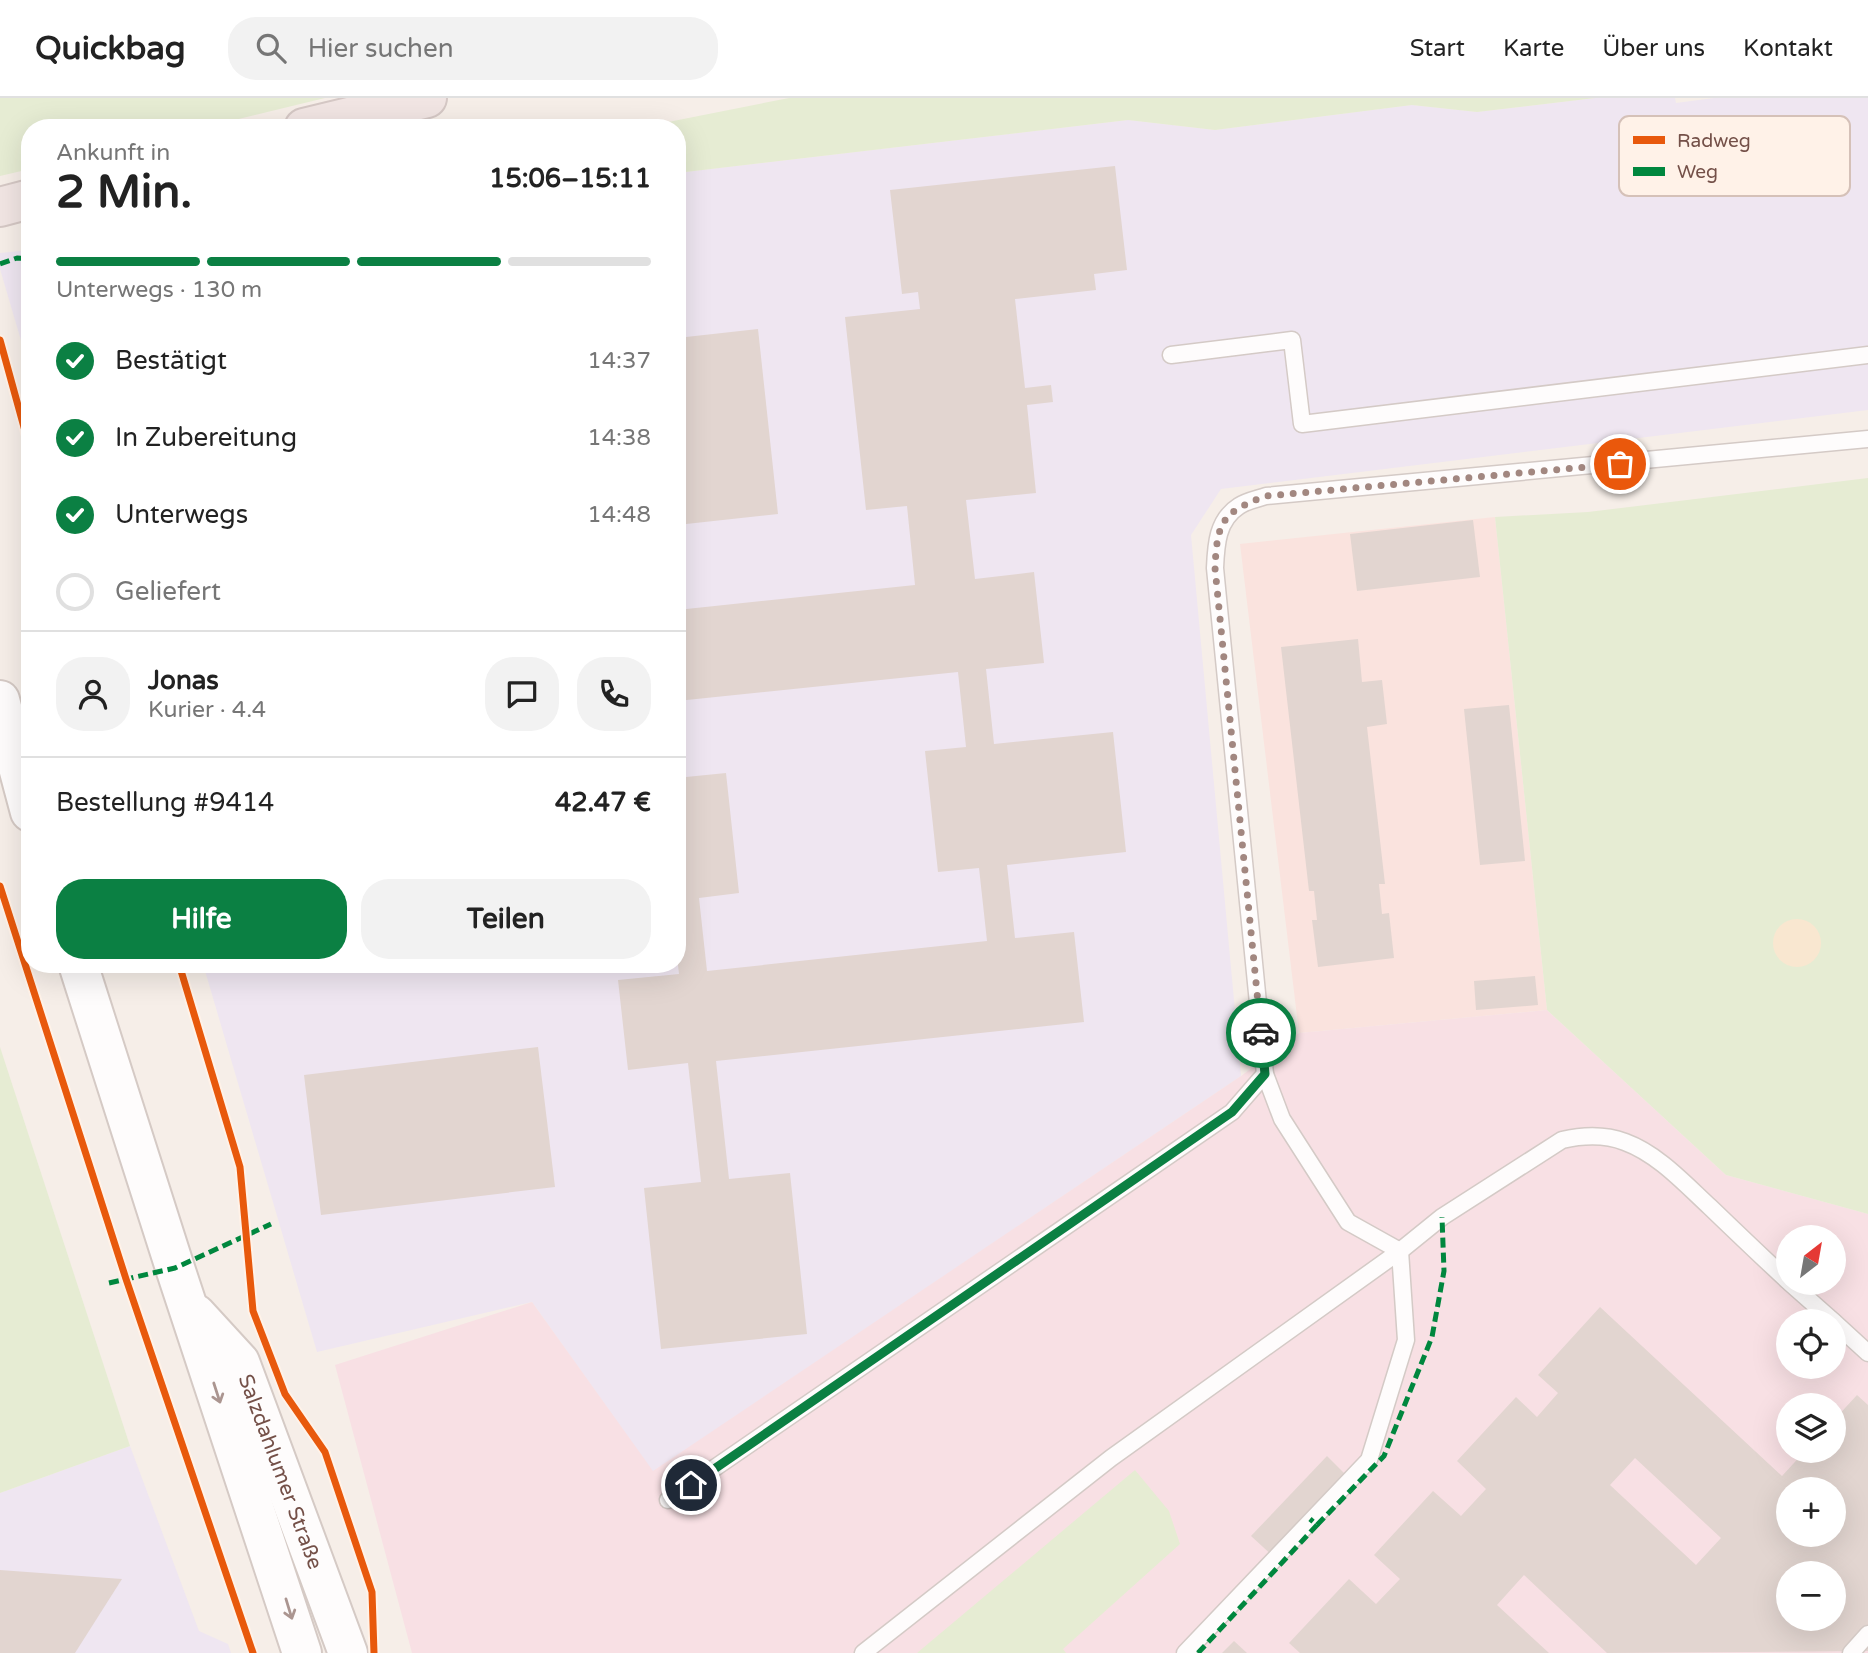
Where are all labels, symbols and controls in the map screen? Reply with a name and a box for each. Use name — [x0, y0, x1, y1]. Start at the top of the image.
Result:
search box — [228, 17, 718, 80]
text: Quickbag — [35, 29, 186, 68]
icon: search — [252, 29, 290, 67]
text: Hier suchen — [308, 33, 453, 64]
text: Start — [1410, 34, 1465, 63]
text: Karte — [1503, 34, 1564, 63]
text: Über uns — [1602, 34, 1705, 63]
text: Kontakt — [1743, 34, 1833, 63]
legend — [1619, 116, 1850, 196]
text: Radweg — [1677, 130, 1751, 152]
text: Ankunft in — [56, 139, 170, 167]
text: Weg — [1677, 161, 1718, 183]
text: 15:06–15:11 — [489, 163, 651, 194]
text: 2 Min. — [56, 165, 192, 220]
text: Unterwegs · 130 m — [56, 276, 262, 304]
icon: check — [56, 342, 94, 380]
text: Bestätigt — [115, 345, 227, 376]
text: 14:37 — [587, 347, 651, 375]
icon: check — [56, 419, 94, 457]
text: In Zubereitung — [115, 422, 297, 453]
text: 14:38 — [587, 424, 651, 452]
pin — [1590, 434, 1650, 494]
icon: bag — [1601, 445, 1639, 483]
icon: check — [56, 496, 94, 534]
text: Unterwegs — [115, 499, 248, 530]
text: 14:48 — [587, 501, 651, 529]
text: Geliefert — [115, 576, 221, 607]
button: person — [56, 657, 130, 731]
button: chat — [485, 657, 559, 731]
button: phone — [577, 657, 651, 731]
text: Jonas — [148, 665, 219, 696]
text: Kurier · 4.4 — [148, 696, 266, 724]
text: Bestellung #9414 — [56, 787, 274, 818]
text: 42.47 € — [555, 787, 651, 818]
button: Hilfe — [56, 879, 347, 959]
button: Teilen — [361, 879, 651, 959]
courier — [1226, 998, 1296, 1068]
icon: car — [1242, 1014, 1280, 1052]
north arrow — [1776, 1225, 1846, 1295]
map controls — [1776, 1225, 1846, 1631]
button: locate — [1776, 1309, 1846, 1379]
street label: Salzdahlumer Straße — [233, 1371, 328, 1573]
one-way arrow — [212, 1381, 224, 1403]
button: layers — [1776, 1393, 1846, 1463]
pin — [661, 1455, 721, 1515]
icon: home — [672, 1466, 710, 1504]
button: + — [1776, 1477, 1846, 1547]
button: − — [1776, 1561, 1846, 1631]
one-way arrow — [283, 1597, 296, 1619]

